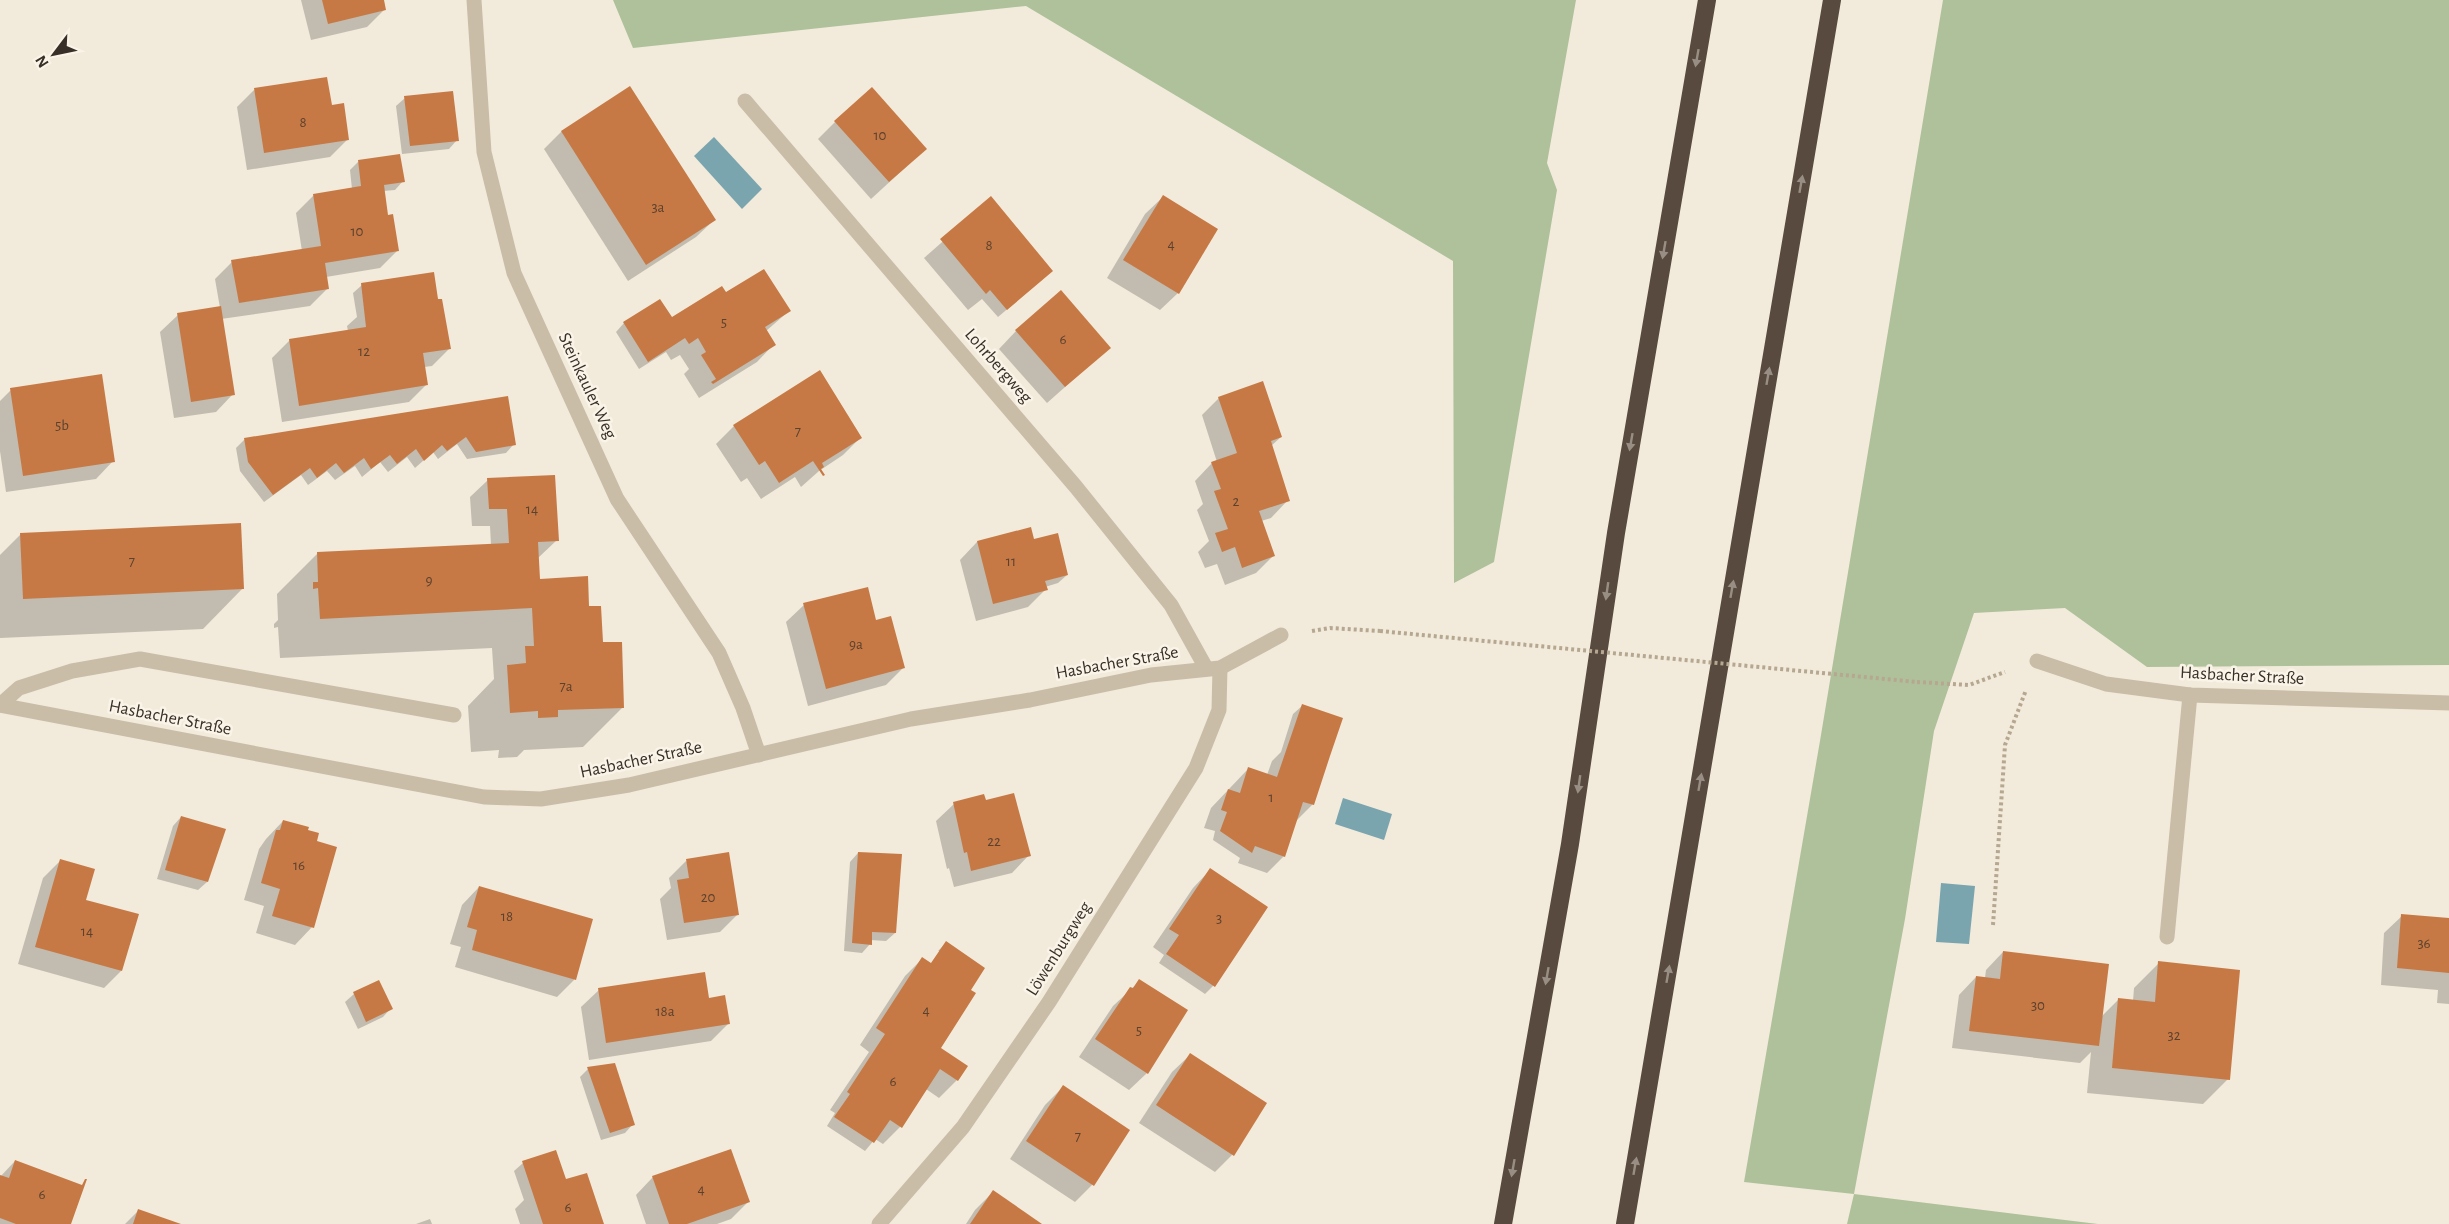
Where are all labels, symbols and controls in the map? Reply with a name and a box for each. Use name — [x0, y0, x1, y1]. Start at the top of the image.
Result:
north arrow — [24, 24, 84, 84]
one-way arrow — [1692, 48, 1701, 67]
text: N — [32, 52, 52, 70]
house number: 8 — [299, 115, 307, 130]
house number: 10 — [873, 128, 887, 143]
one-way arrow — [1797, 175, 1806, 194]
house number: 3a — [651, 200, 665, 215]
house number: 10 — [350, 224, 364, 239]
house number: 4 — [1167, 237, 1175, 252]
house number: 8 — [985, 238, 993, 253]
one-way arrow — [1659, 241, 1668, 260]
house number: 5 — [721, 315, 727, 330]
street label: Lohrbergweg — [961, 325, 1035, 407]
street label: Steinkauler Weg — [555, 330, 620, 442]
house number: 6 — [1059, 332, 1067, 347]
house number: 12 — [358, 344, 370, 359]
one-way arrow — [1764, 367, 1773, 386]
house number: 5b — [55, 418, 69, 433]
house number: 7 — [795, 424, 801, 439]
one-way arrow — [1626, 433, 1635, 452]
house number: 2 — [1233, 494, 1240, 509]
house number: 14 — [526, 502, 538, 517]
house number: 7 — [129, 554, 135, 569]
house number: 11 — [1006, 554, 1016, 569]
house number: 9 — [425, 573, 433, 588]
one-way arrow — [1728, 580, 1737, 599]
one-way arrow — [1603, 582, 1612, 601]
house number: 9a — [849, 637, 863, 652]
street label: Hasbacher Straße — [1054, 643, 1180, 683]
street label: Hasbacher Straße — [2179, 664, 2305, 688]
house number: 7a — [559, 679, 573, 694]
street label: Hasbacher Straße — [107, 697, 233, 739]
street label: Hasbacher Straße — [578, 738, 704, 782]
one-way arrow — [1696, 772, 1705, 791]
one-way arrow — [1574, 775, 1583, 794]
house number: 1 — [1268, 790, 1274, 805]
house number: 22 — [987, 834, 1001, 849]
house number: 16 — [293, 858, 305, 873]
house number: 20 — [701, 890, 715, 905]
street label: Löwenburgweg — [1023, 899, 1095, 999]
house number: 18 — [501, 909, 513, 924]
house number: 3 — [1216, 911, 1222, 926]
house number: 14 — [81, 924, 93, 939]
house number: 36 — [2417, 936, 2431, 951]
one-way arrow — [1663, 964, 1672, 983]
one-way arrow — [1542, 967, 1551, 986]
house number: 30 — [2031, 998, 2045, 1013]
house number: 4 — [922, 1003, 930, 1018]
house number: 18a — [655, 1004, 675, 1019]
house number: 5 — [1136, 1023, 1142, 1038]
house number: 32 — [2167, 1028, 2181, 1043]
house number: 6 — [889, 1074, 897, 1089]
house number: 7 — [1075, 1129, 1081, 1144]
one-way arrow — [1631, 1157, 1640, 1176]
one-way arrow — [1508, 1159, 1517, 1178]
house number: 4 — [697, 1182, 705, 1197]
house number: 6 — [38, 1187, 46, 1202]
house number: 6 — [564, 1200, 572, 1215]

